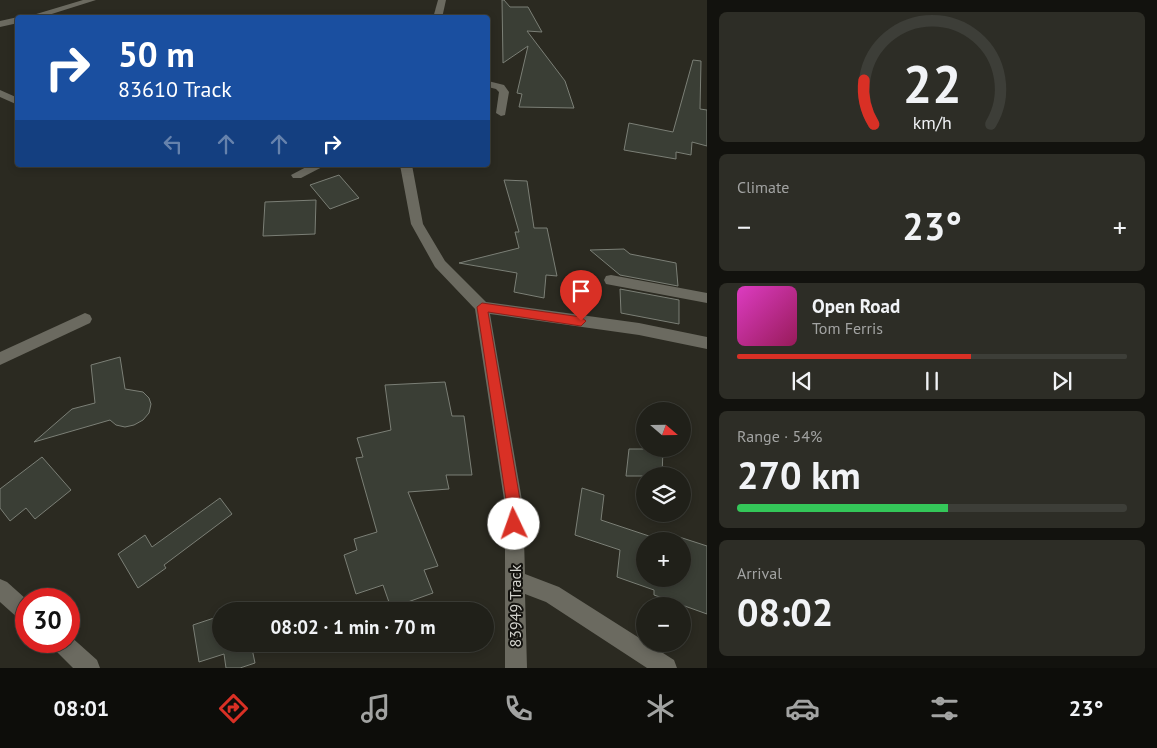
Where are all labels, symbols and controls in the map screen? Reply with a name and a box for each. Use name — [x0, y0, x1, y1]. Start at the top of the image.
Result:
text: 50 m — [118, 31, 195, 77]
icon: right — [35, 35, 100, 100]
text: 22 — [903, 50, 961, 117]
text: 83610 Track — [118, 75, 232, 103]
text: km/h — [912, 111, 952, 134]
icon: left — [159, 130, 187, 158]
icon: ahead — [212, 130, 240, 158]
icon: ahead — [265, 130, 293, 158]
icon: right — [318, 130, 346, 158]
text: Climate — [737, 177, 789, 197]
text: 23° — [902, 201, 962, 250]
text: − — [737, 208, 751, 245]
text: + — [1113, 208, 1127, 245]
pin — [560, 270, 602, 321]
icon: arrive — [567, 277, 595, 305]
text: Open Road — [812, 294, 900, 318]
text: Tom Ferris — [812, 318, 883, 338]
icon: previous — [788, 367, 816, 395]
icon: pause — [918, 367, 946, 395]
icon: next — [1048, 367, 1076, 395]
north arrow — [636, 402, 691, 458]
map controls — [636, 402, 691, 652]
text: Range · 54% — [737, 426, 822, 446]
text: 270 km — [737, 450, 861, 499]
button: layers — [636, 467, 691, 522]
position arrow — [487, 497, 539, 549]
button: + — [636, 532, 691, 587]
text: Arrival — [737, 563, 782, 583]
street label: 83949 Track — [505, 564, 525, 647]
text: 08:02 — [737, 587, 833, 636]
speed limit sign: 30 — [15, 588, 80, 653]
button: − — [636, 597, 691, 652]
text: 08:02 · 1 min · 70 m — [270, 615, 436, 639]
icon: directions — [216, 691, 251, 726]
icon: music — [358, 691, 393, 726]
icon: phone — [501, 691, 536, 726]
icon: climate — [643, 691, 678, 726]
icon: car — [785, 691, 820, 726]
icon: filters — [927, 691, 962, 726]
text: 08:01 — [54, 694, 109, 722]
text: 23° — [1069, 694, 1103, 722]

